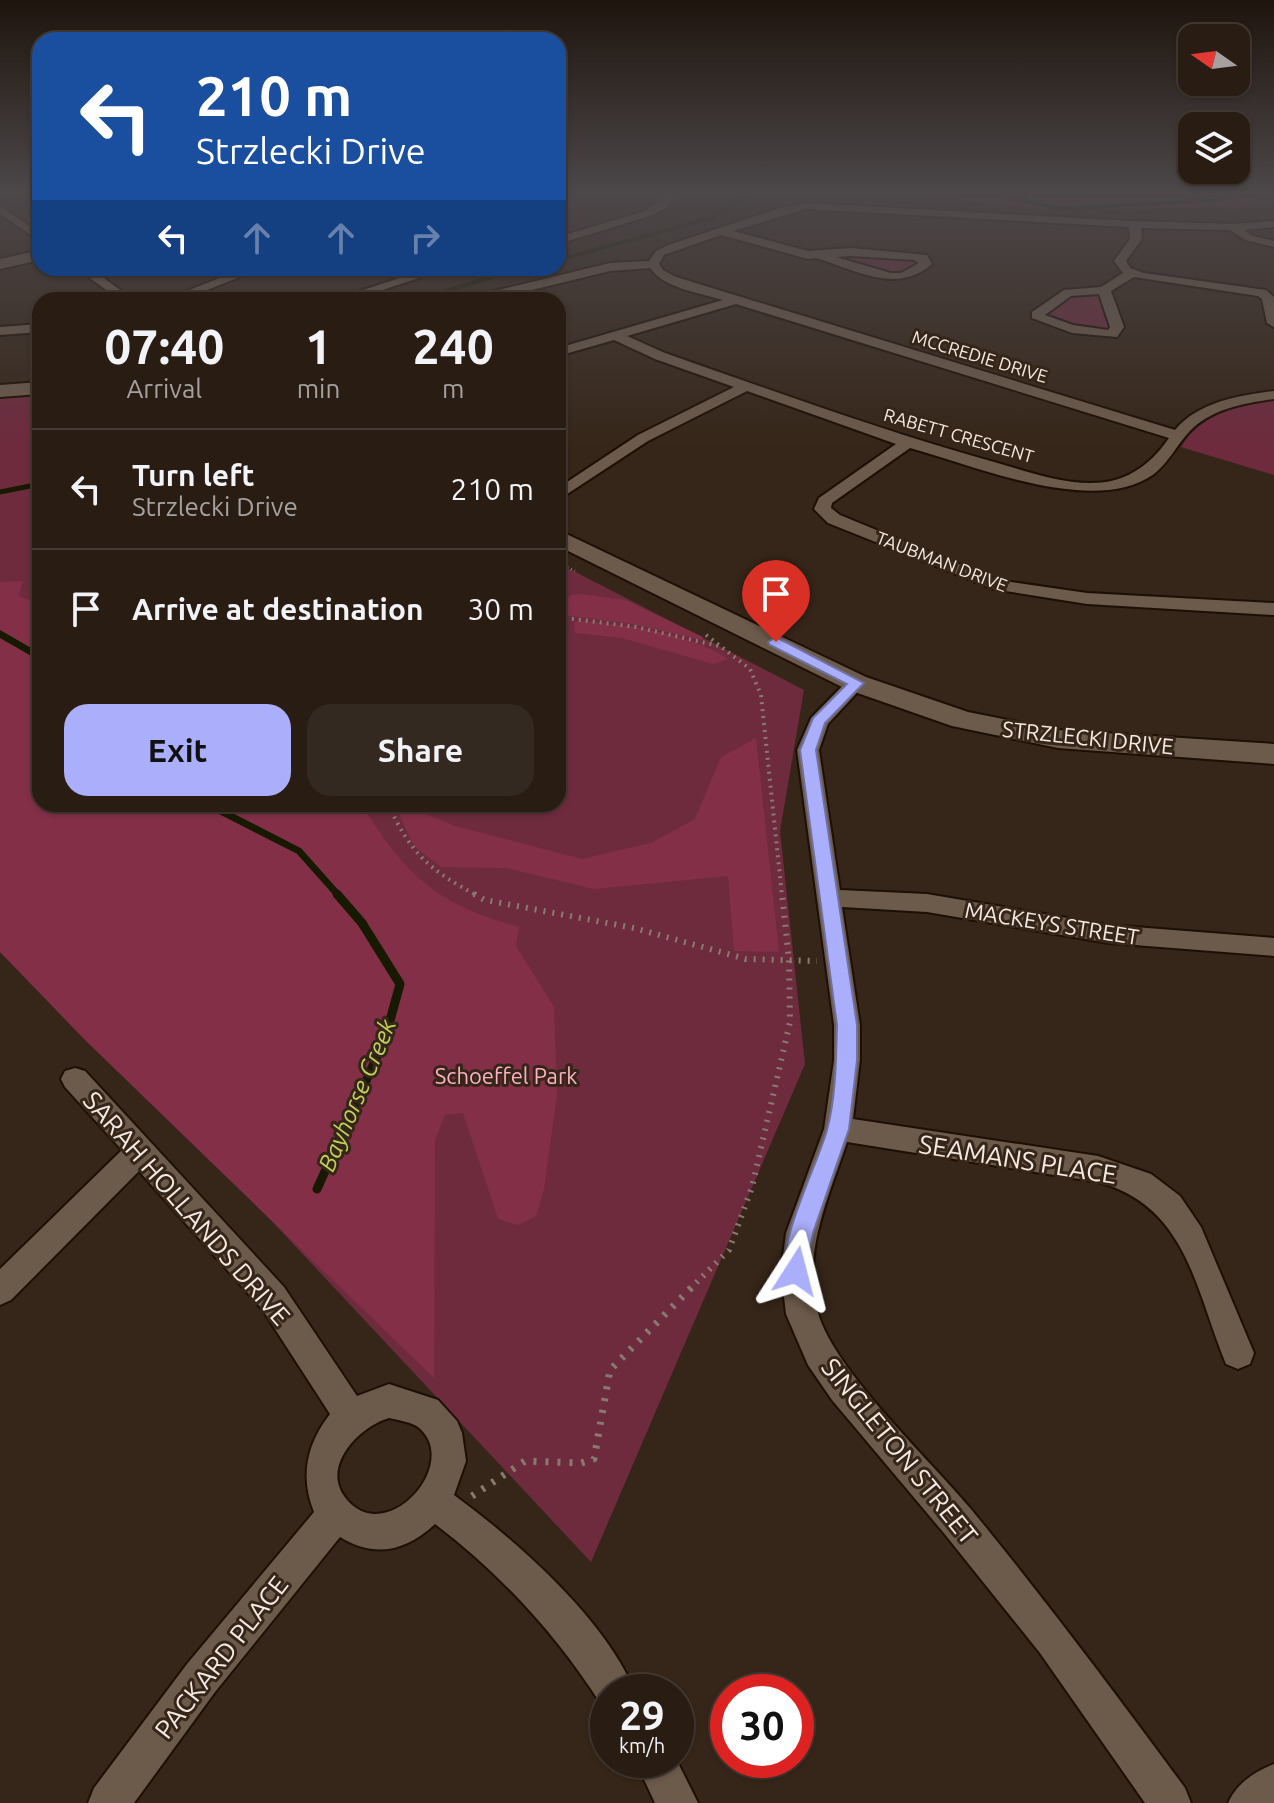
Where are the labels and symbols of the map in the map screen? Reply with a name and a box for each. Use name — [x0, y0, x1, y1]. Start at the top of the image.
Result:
north arrow — [1178, 24, 1250, 96]
street label: MCCREDIE DRIVE — [910, 326, 1050, 386]
street label: RABETT CRESCENT — [882, 404, 1036, 466]
street label: TAUBMAN DRIVE — [874, 527, 1010, 595]
pin — [742, 560, 810, 642]
street label: STRZLECKI DRIVE — [1001, 716, 1175, 758]
street label: MACKEYS STREET — [963, 897, 1141, 949]
water label: Bayhorse Creek — [313, 1014, 402, 1175]
park label: Schoeffel Park — [435, 1063, 577, 1088]
street label: SARAH HOLLANDS DRIVE — [78, 1085, 296, 1331]
street label: SEAMANS PLACE — [917, 1129, 1119, 1189]
position arrow — [754, 1229, 838, 1313]
street label: SINGLETON STREET — [816, 1352, 984, 1550]
street label: PACKARD PLACE — [149, 1570, 293, 1744]
speed limit sign: 30 — [710, 1674, 814, 1778]

